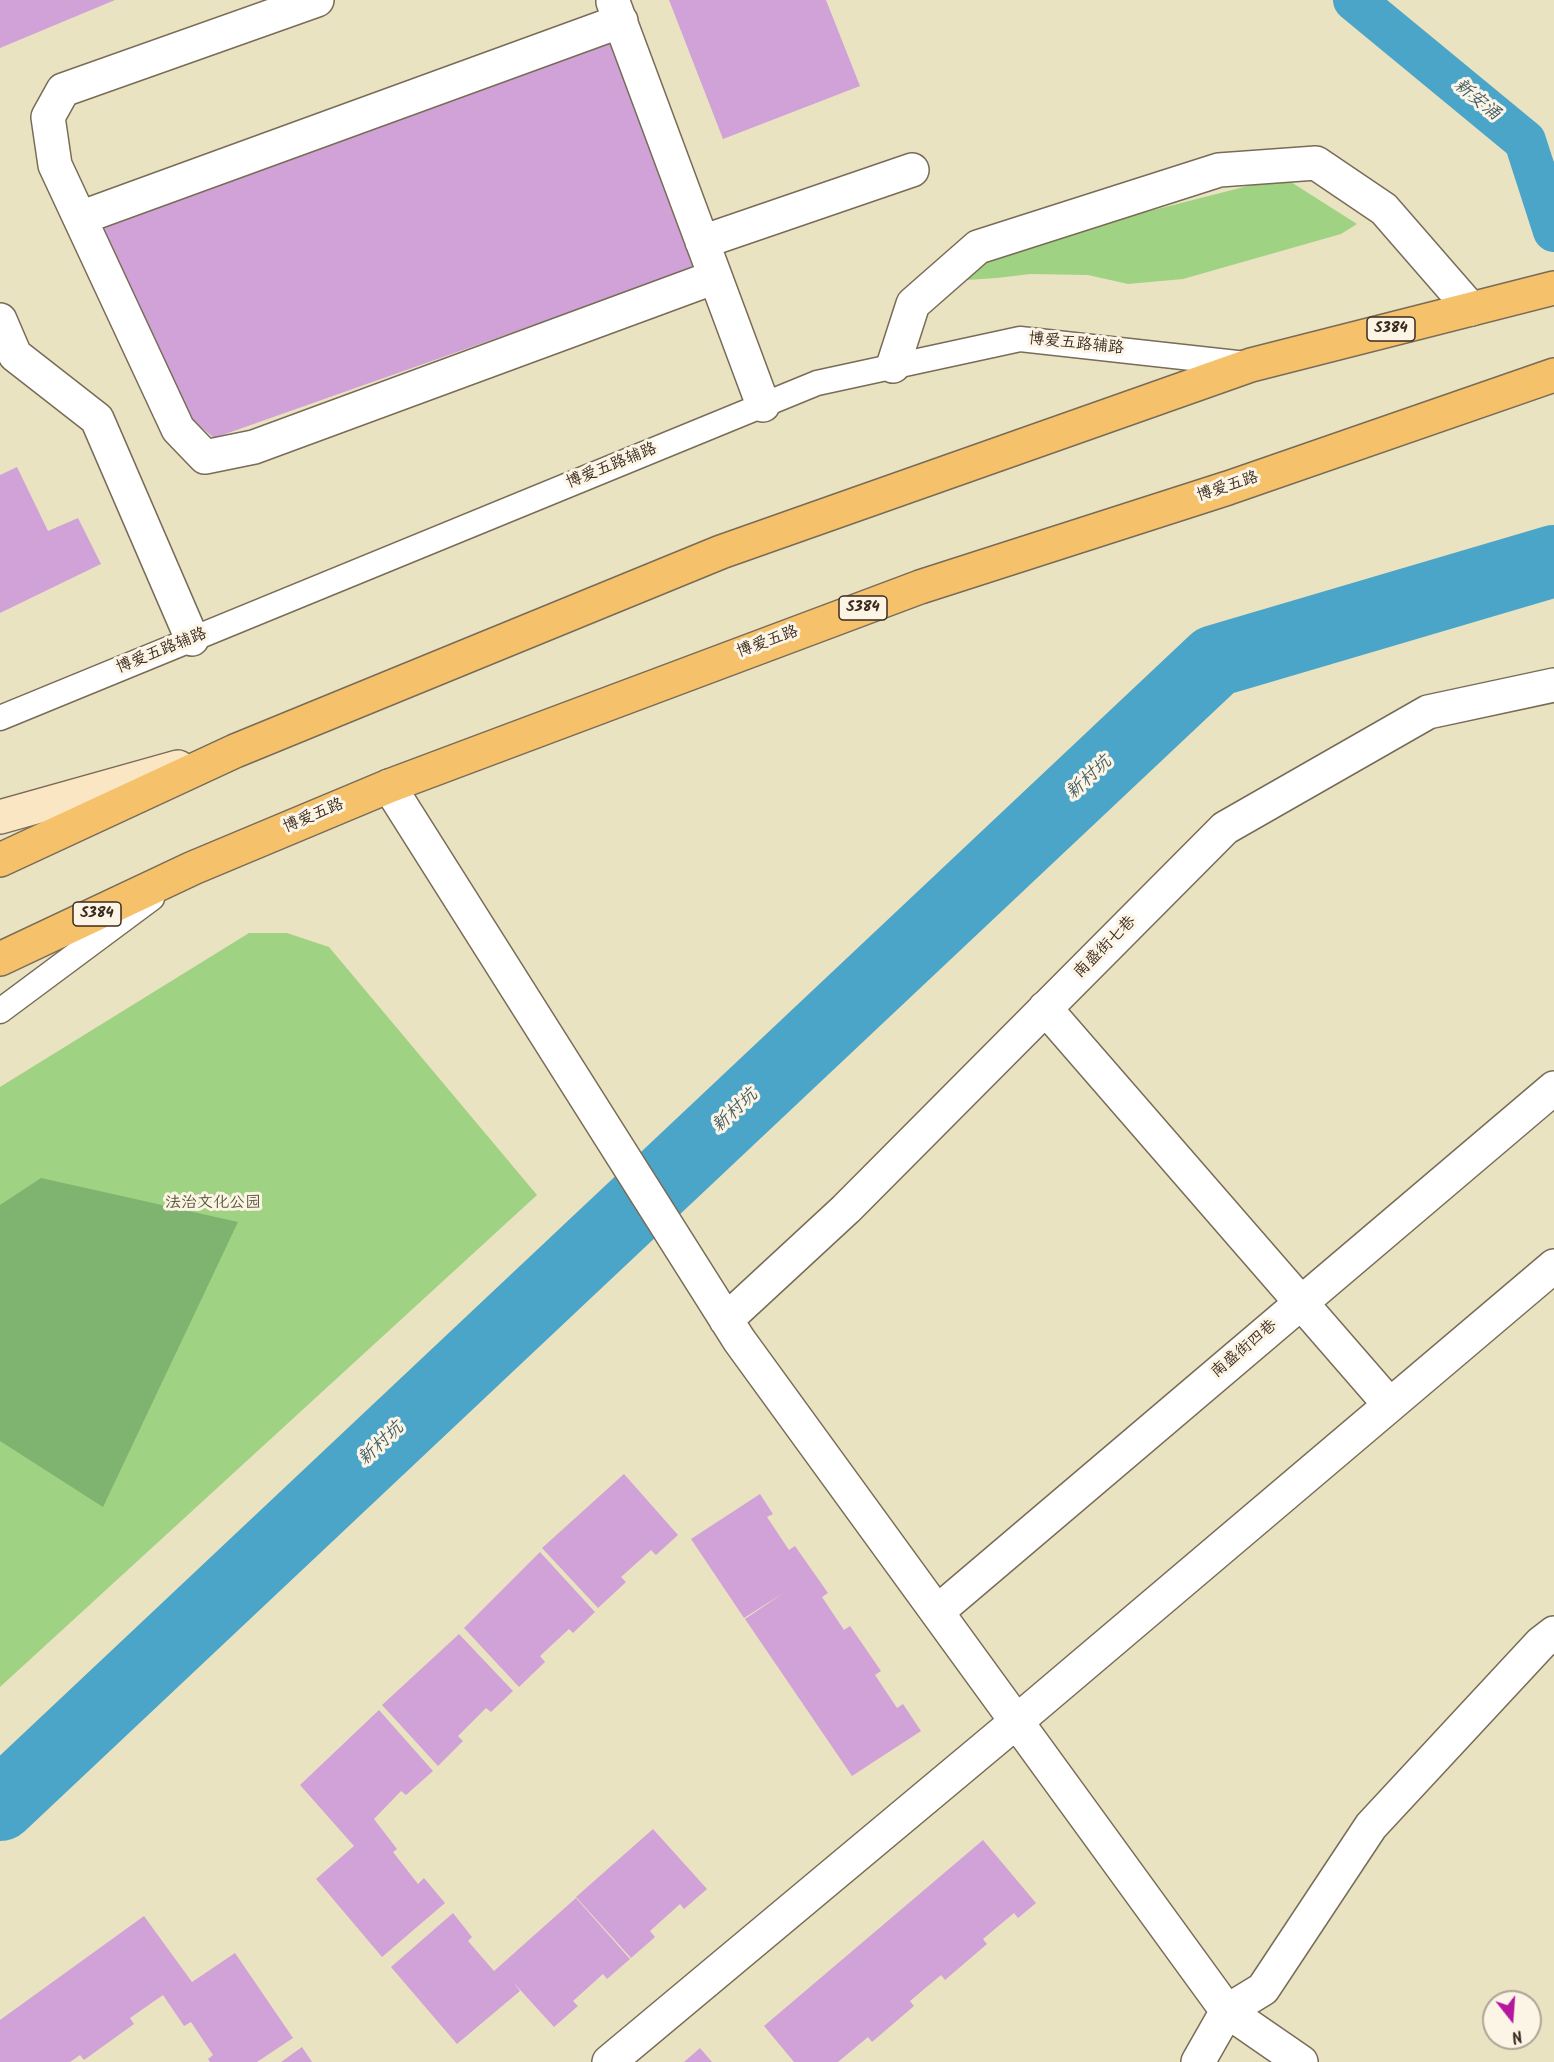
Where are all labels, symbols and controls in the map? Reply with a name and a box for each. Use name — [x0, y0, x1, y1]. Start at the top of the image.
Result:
water label: 新安涌 — [1448, 76, 1504, 126]
road number: S384 — [1367, 317, 1415, 341]
street label: 博爱五路辅路 — [1027, 330, 1125, 360]
street label: 博爱五路辅路 — [564, 440, 660, 494]
street label: 博爱五路 — [1195, 469, 1261, 507]
road number: S384 — [839, 596, 887, 620]
street label: 博爱五路 — [735, 623, 801, 663]
street label: 博爱五路辅路 — [114, 625, 210, 679]
water label: 新村坑 — [1063, 753, 1117, 805]
street label: 博爱五路 — [281, 796, 347, 838]
road number: S384 — [73, 902, 121, 926]
street label: 南盛街七巷 — [1071, 913, 1141, 983]
water label: 新村坑 — [709, 1086, 763, 1138]
park label: 法治文化公园 — [165, 1194, 261, 1214]
street label: 南盛街四巷 — [1208, 1317, 1282, 1383]
water label: 新村坑 — [355, 1419, 409, 1471]
north arrow — [1482, 1990, 1542, 2050]
text: N — [1508, 2022, 1525, 2049]

